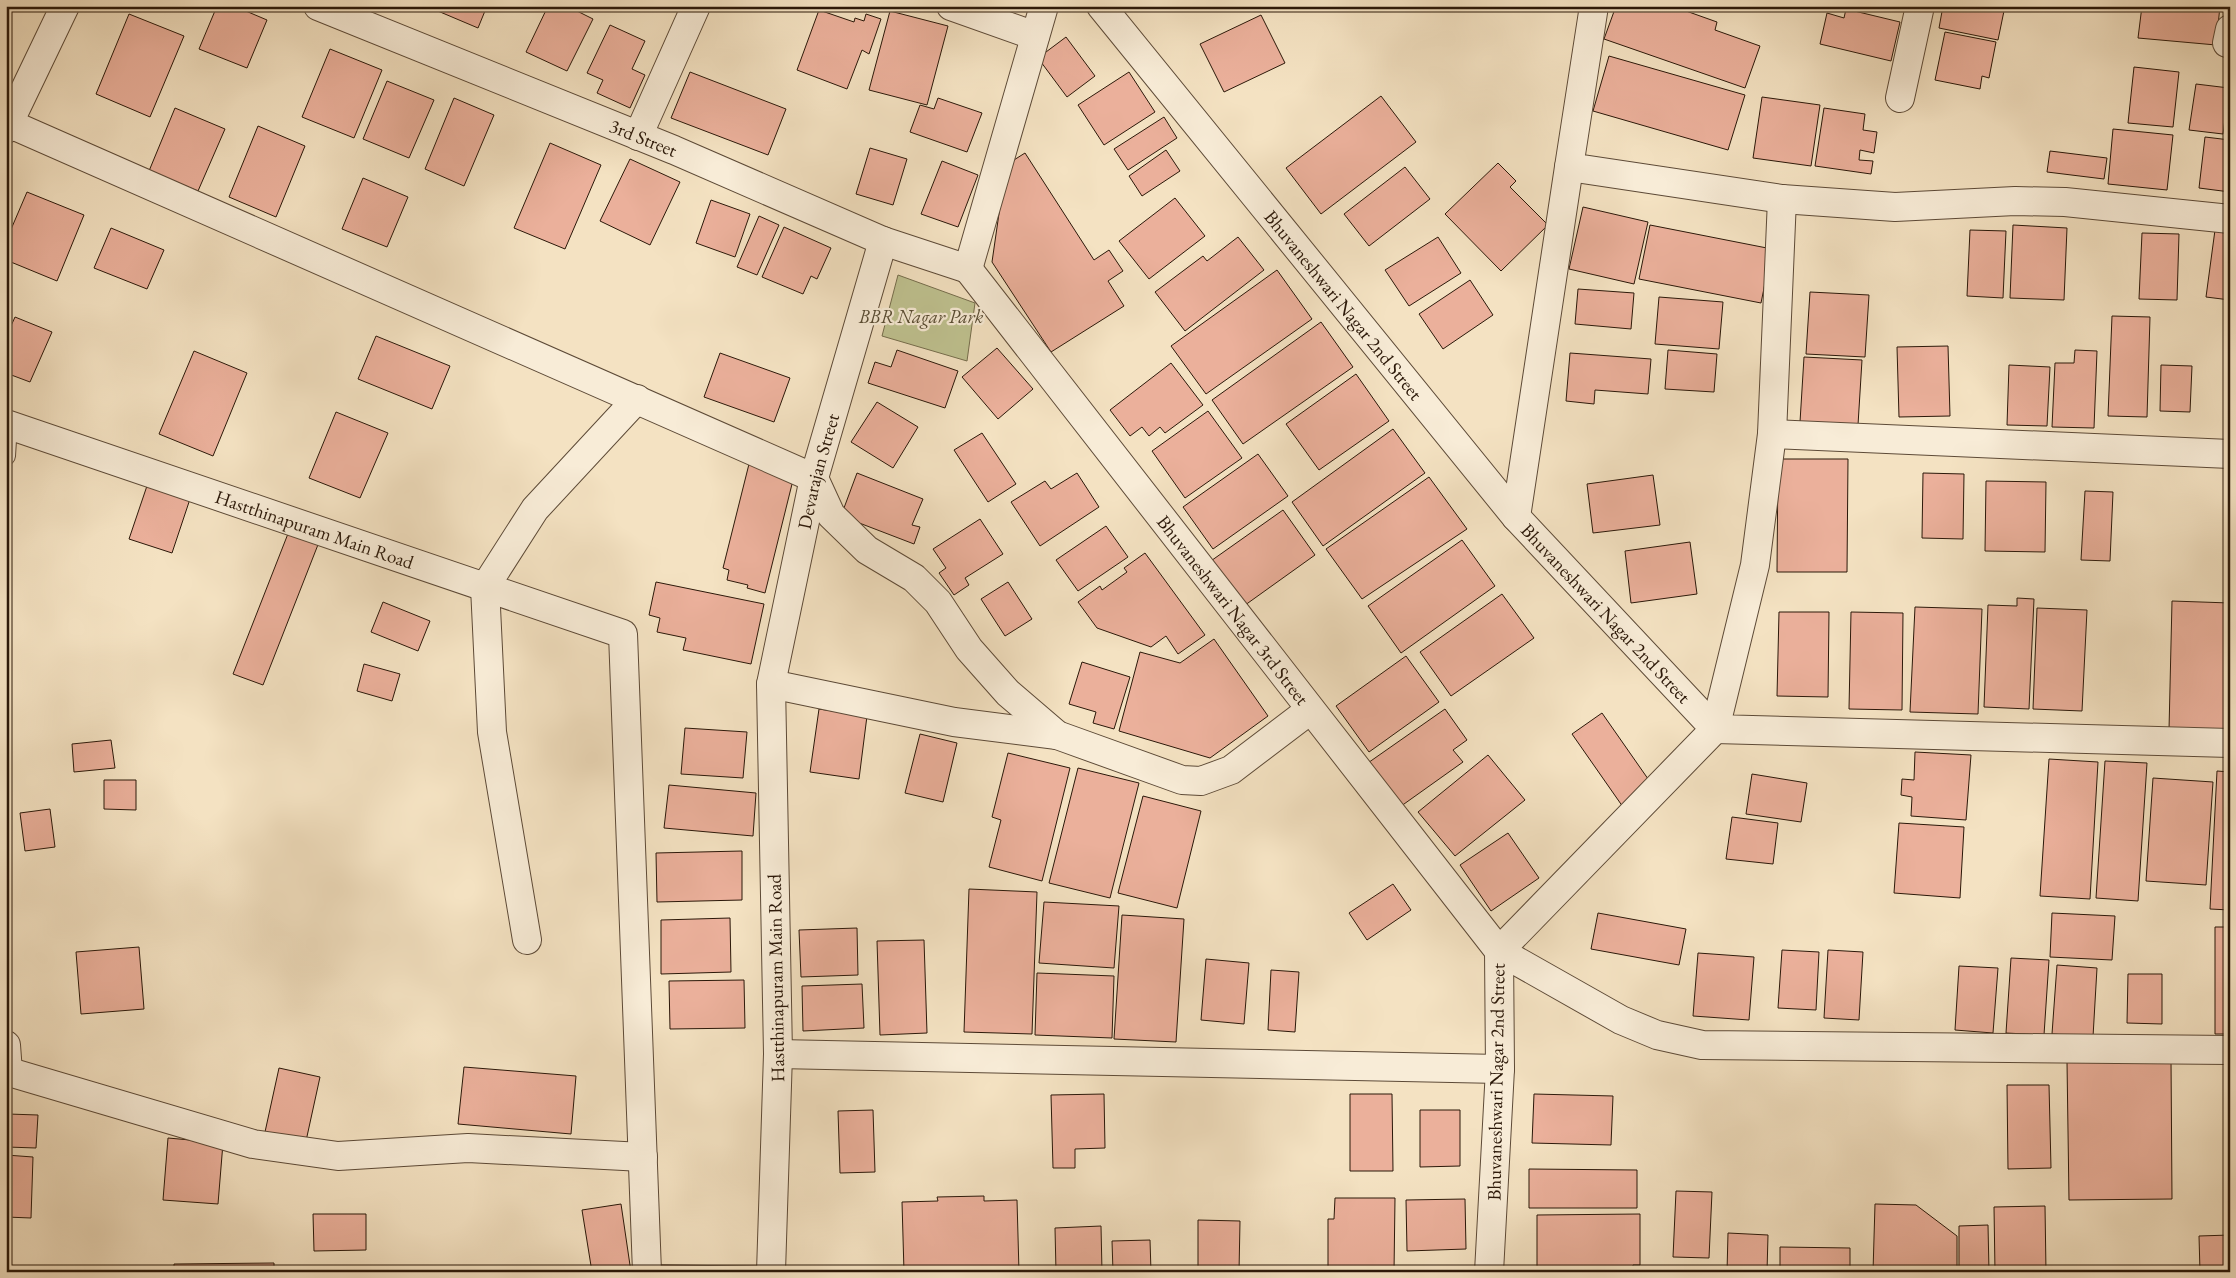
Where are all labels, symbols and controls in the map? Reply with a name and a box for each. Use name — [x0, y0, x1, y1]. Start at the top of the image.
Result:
street label: 3rd Street — [606, 113, 681, 162]
street label: Bhuvaneshwari Nagar 2nd Street — [1259, 205, 1428, 405]
park label: BBR Nagar Park — [858, 304, 984, 329]
street label: Devarajan Street — [791, 410, 845, 531]
street label: Hastthinapuram Main Road — [212, 484, 418, 575]
street label: Bhuvaneshwari Nagar 3rd Street — [1152, 510, 1315, 710]
street label: Bhuvaneshwari Nagar 2nd Street — [1516, 518, 1697, 708]
street label: Hastthinapuram Main Road — [762, 873, 790, 1082]
street label: Bhuvaneshwari Nagar 2nd Street — [1481, 963, 1511, 1201]

